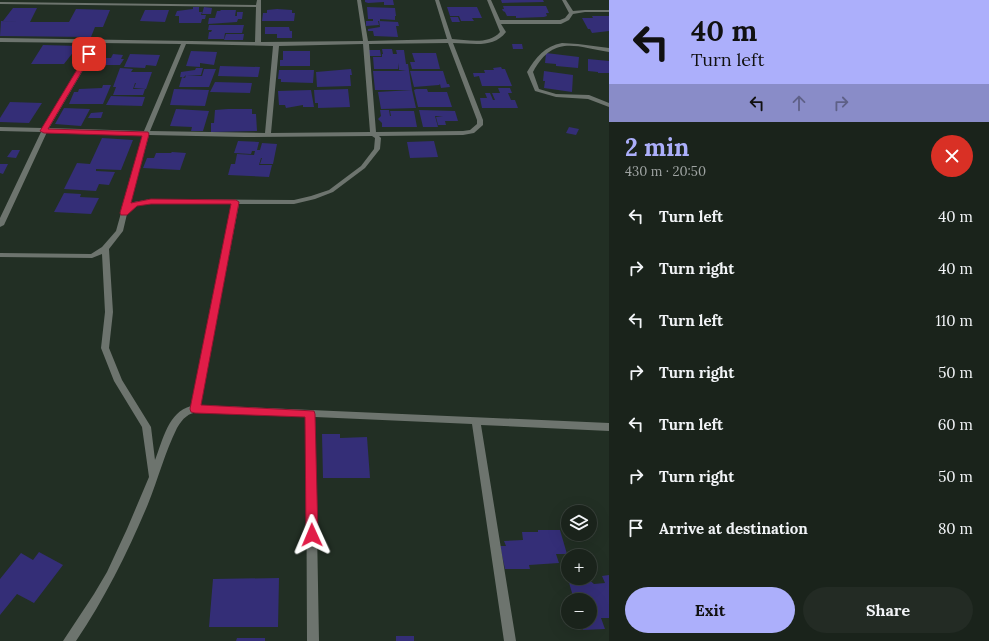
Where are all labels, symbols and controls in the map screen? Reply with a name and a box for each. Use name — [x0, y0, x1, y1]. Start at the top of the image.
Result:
text: 40 m — [691, 13, 757, 49]
icon: left — [625, 16, 677, 68]
pin — [72, 37, 106, 71]
icon: arrive — [78, 43, 100, 65]
text: Turn left — [691, 48, 764, 71]
icon: left — [746, 92, 768, 114]
icon: ahead — [788, 92, 810, 114]
icon: right — [830, 92, 852, 114]
text: 2 min — [625, 132, 689, 163]
button: close — [931, 135, 973, 177]
text: 430 m · 20:50 — [625, 163, 706, 180]
icon: left — [625, 205, 647, 227]
text: Turn left — [659, 207, 723, 226]
text: 40 m — [938, 207, 973, 226]
icon: right — [625, 257, 647, 279]
text: Turn right — [659, 259, 735, 278]
text: 40 m — [938, 259, 973, 278]
icon: left — [625, 309, 647, 331]
text: Turn left — [659, 311, 723, 330]
text: 110 m — [935, 311, 973, 330]
icon: right — [625, 361, 647, 383]
text: Turn right — [659, 363, 735, 382]
text: 50 m — [938, 363, 973, 382]
icon: left — [625, 413, 647, 435]
text: Turn left — [659, 415, 723, 434]
text: 60 m — [938, 415, 973, 434]
icon: right — [625, 465, 647, 487]
text: Turn right — [659, 467, 735, 486]
text: 50 m — [938, 467, 973, 486]
map controls — [561, 505, 597, 629]
button: layers — [561, 505, 597, 541]
position arrow — [291, 514, 333, 556]
icon: arrive — [625, 517, 647, 539]
text: Arrive at destination — [659, 519, 808, 538]
text: 80 m — [938, 519, 973, 538]
button: + — [561, 549, 597, 585]
button: Exit — [625, 587, 795, 633]
button: Share — [803, 587, 973, 633]
button: − — [561, 593, 597, 629]

